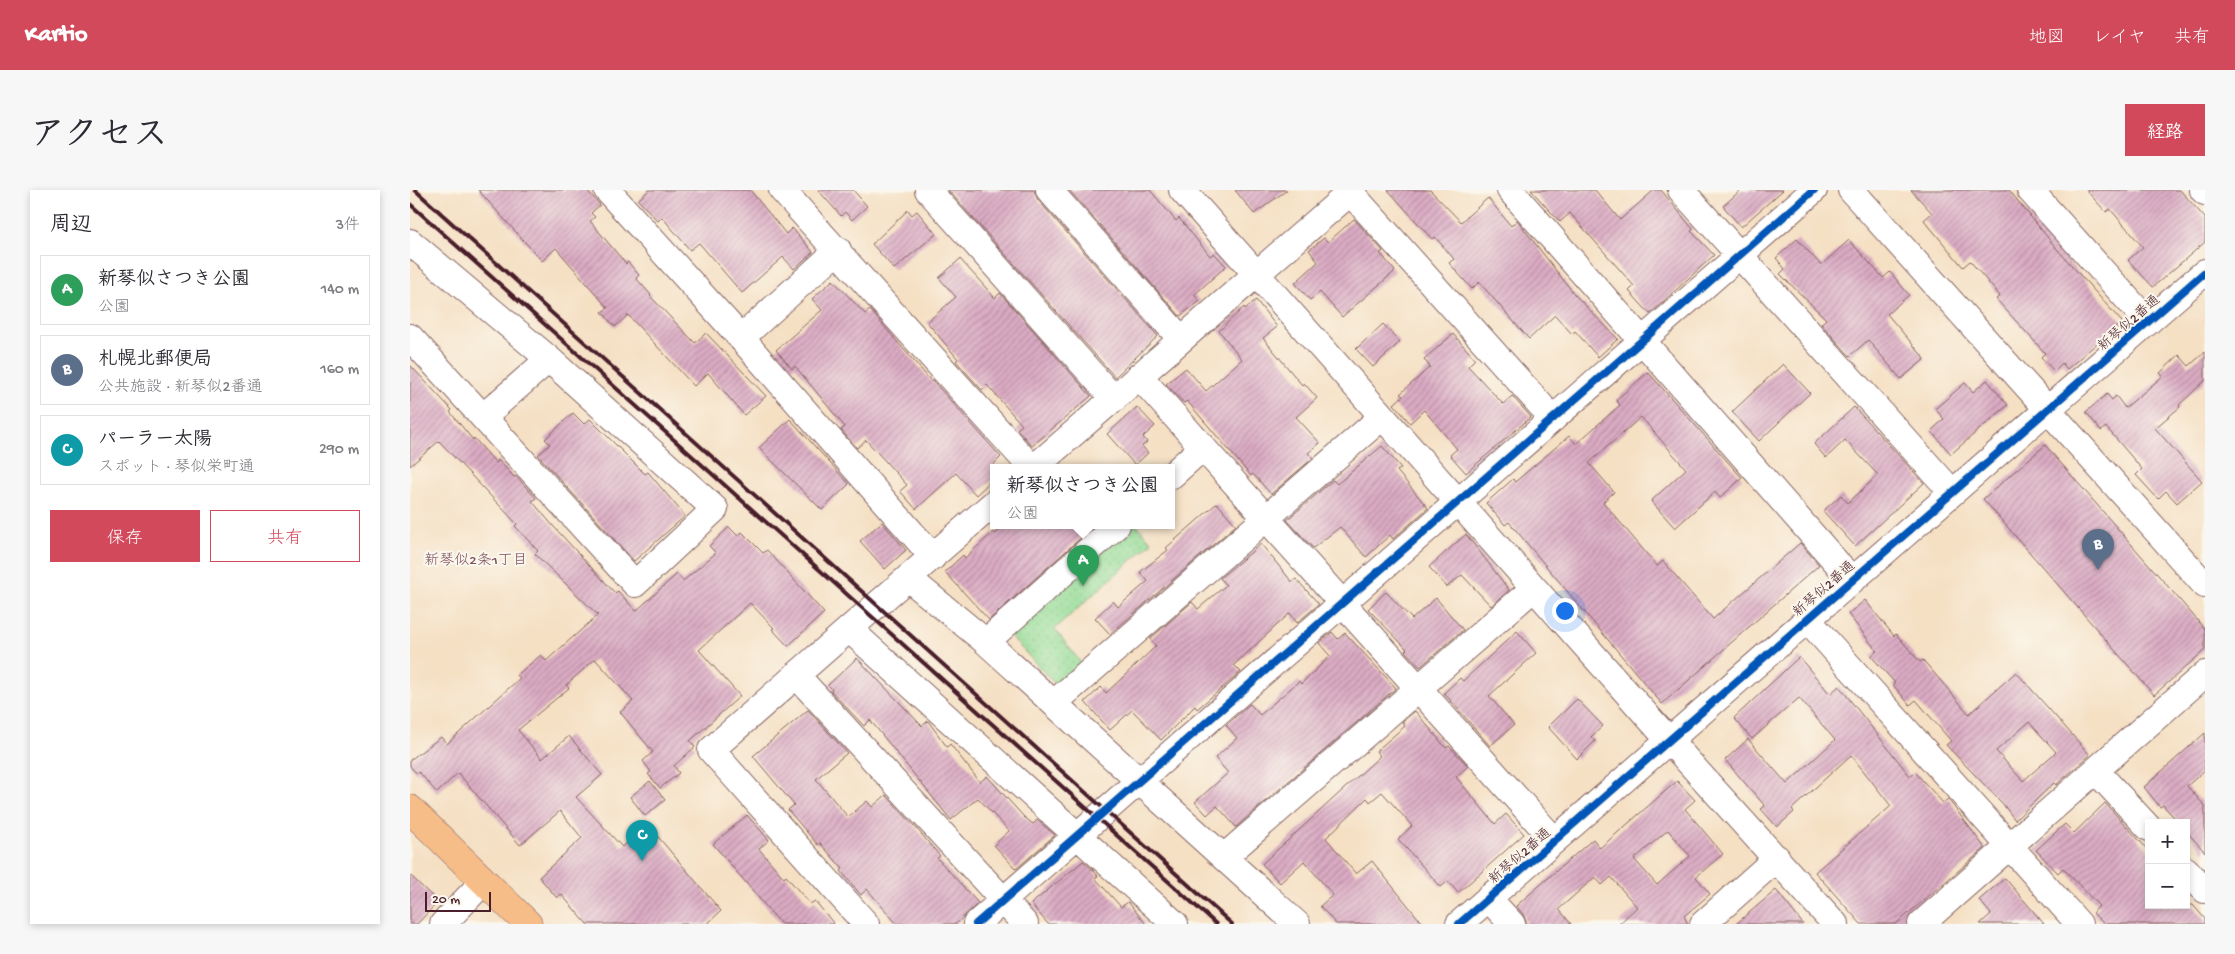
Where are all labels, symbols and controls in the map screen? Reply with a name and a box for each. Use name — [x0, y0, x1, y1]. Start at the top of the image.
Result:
text: Kartio — [25, 21, 88, 50]
text: 地図 — [2029, 28, 2065, 49]
text: レイヤ — [2093, 28, 2146, 49]
text: 共有 — [2174, 28, 2210, 49]
button: 経路 — [2125, 104, 2205, 156]
text: アクセス — [30, 117, 168, 158]
text: 周辺 — [50, 214, 92, 239]
text: 3件 — [336, 217, 360, 236]
text: 新琴似さつき公園 — [98, 269, 250, 292]
text: A — [62, 281, 72, 300]
text: 140 m — [321, 281, 359, 300]
street label: 新琴似2番通 — [2095, 292, 2164, 356]
text: 公園 — [98, 299, 130, 318]
text: 札幌北郵便局 — [98, 349, 212, 372]
text: B — [63, 361, 71, 380]
text: 160 m — [320, 361, 359, 380]
text: 公共施設 · 新琴似2番通 — [98, 379, 262, 398]
text: パーラー太陽 — [98, 429, 212, 452]
text: C — [63, 441, 71, 460]
text: 290 m — [319, 441, 359, 460]
text: スポット · 琴似栄町通 — [98, 459, 255, 478]
popup — [990, 464, 1175, 529]
text: 新琴似さつき公園 — [1006, 476, 1159, 499]
text: 公園 — [1006, 506, 1039, 525]
button: 保存 — [50, 510, 200, 562]
button: 共有 — [210, 510, 360, 562]
pin: B — [2082, 529, 2114, 570]
pin: A — [1067, 545, 1099, 586]
district label: 新琴似2条1丁目 — [424, 552, 528, 570]
street label: 新琴似2番通 — [1790, 558, 1859, 622]
your location — [1552, 598, 1578, 624]
map controls — [2145, 819, 2190, 909]
button: + — [2145, 819, 2190, 864]
pin: C — [626, 820, 658, 861]
street label: 新琴似2番通 — [1486, 825, 1555, 889]
button: − — [2145, 864, 2190, 909]
scale bar — [425, 889, 491, 912]
text: 20 m — [432, 892, 460, 909]

